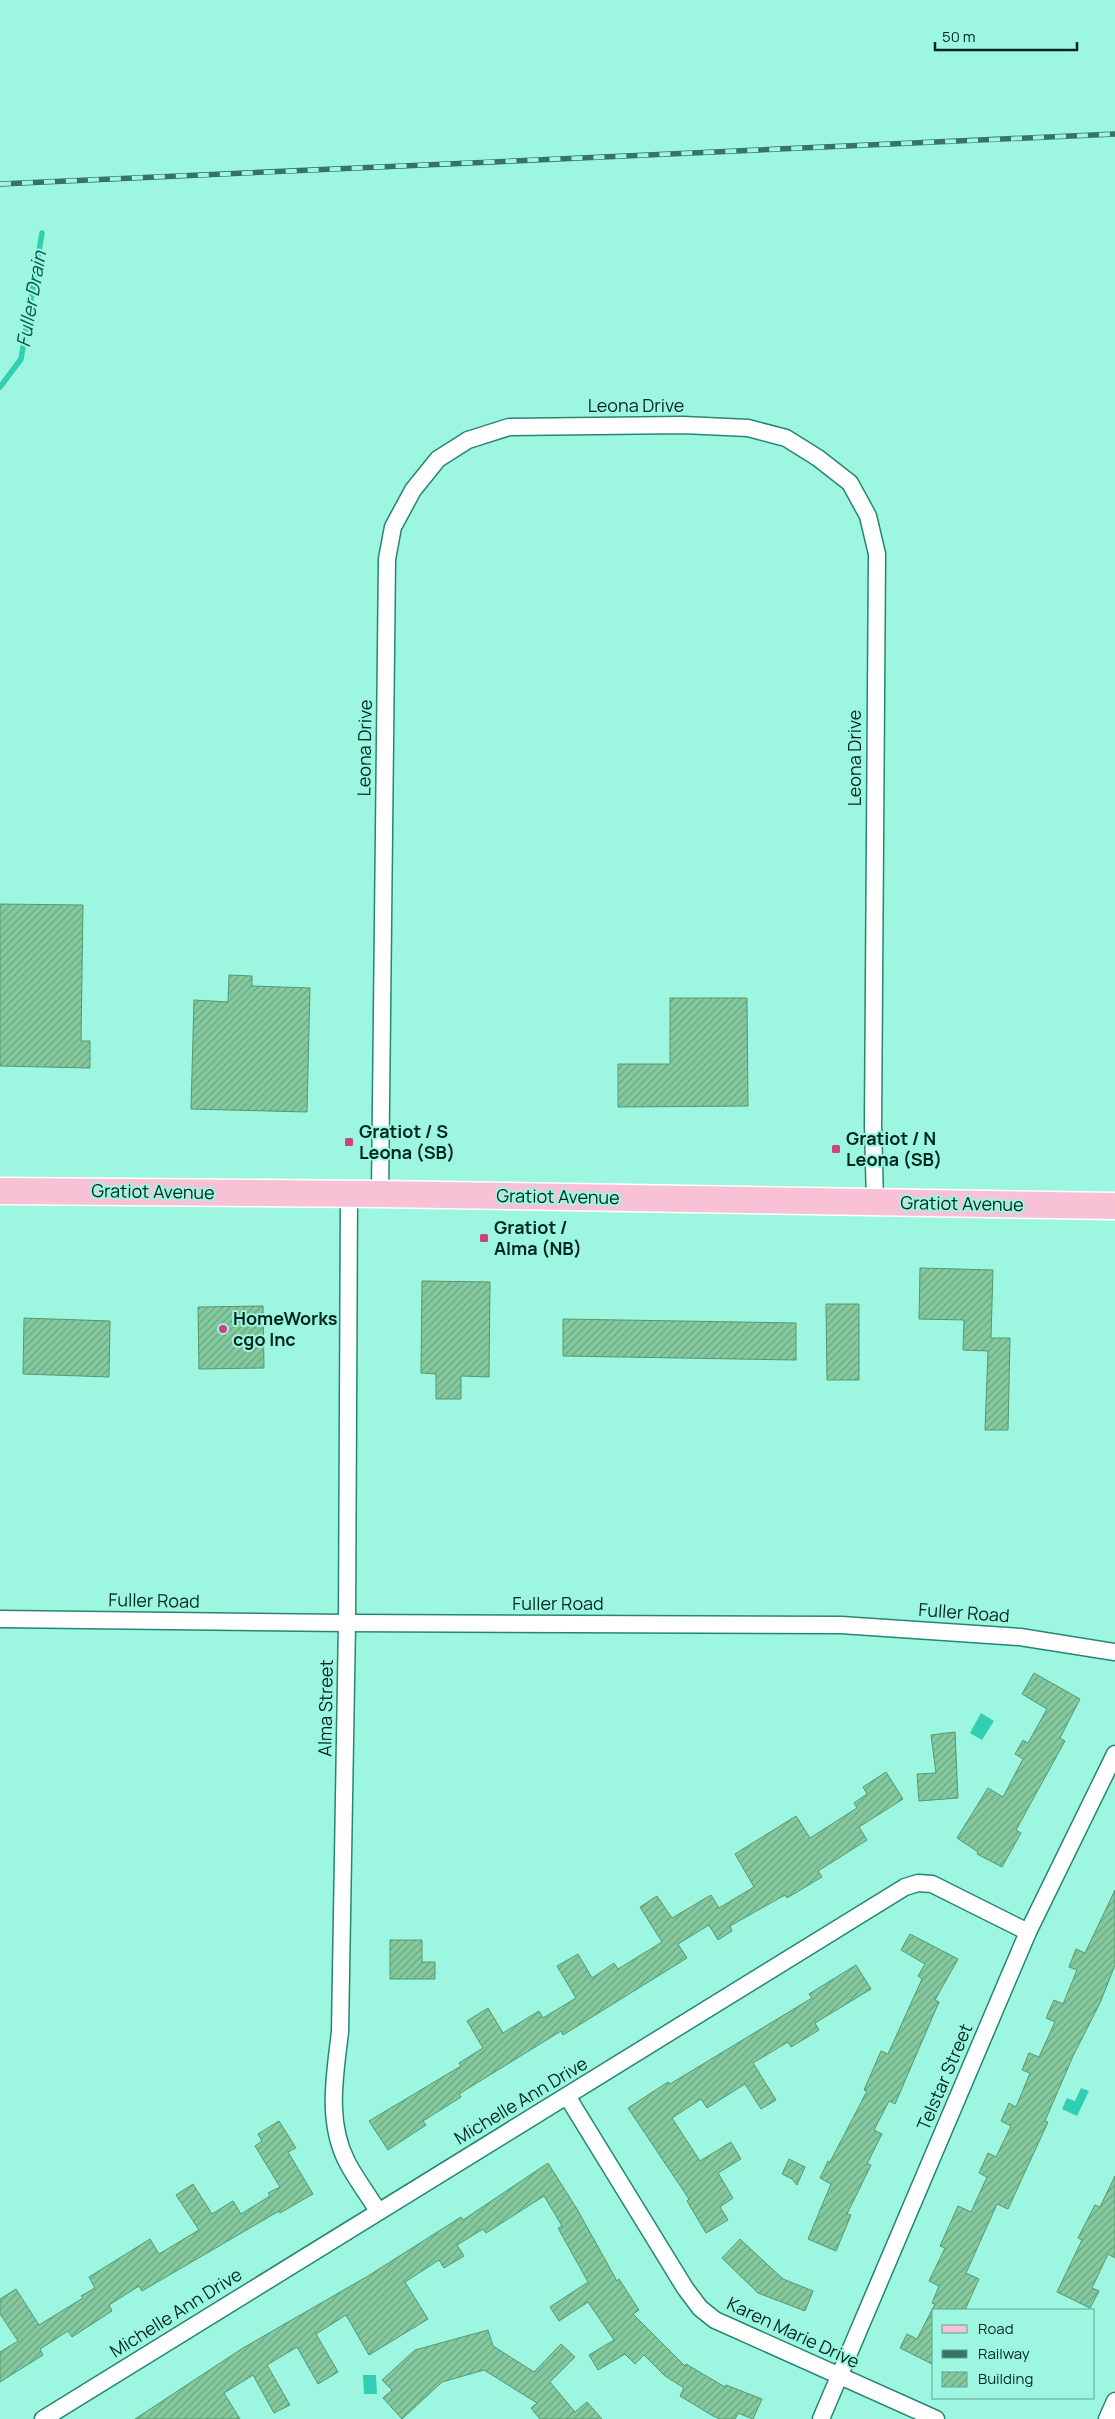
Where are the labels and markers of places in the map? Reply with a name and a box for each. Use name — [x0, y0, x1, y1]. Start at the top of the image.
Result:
place label: Gratiot / S Leona (SB) — [359, 1119, 455, 1164]
place label: Gratiot / N Leona (SB) — [846, 1126, 942, 1171]
marker: Gratiot / S Leona (SB) — [343, 1136, 355, 1148]
marker: Gratiot / N Leona (SB) — [830, 1143, 842, 1155]
place label: Gratiot / Alma (NB) — [494, 1215, 582, 1260]
marker: Gratiot / Alma (NB) — [478, 1232, 490, 1244]
place label: HomeWorks cgo Inc — [233, 1306, 338, 1351]
marker: HomeWorks cgo Inc — [217, 1323, 229, 1335]

